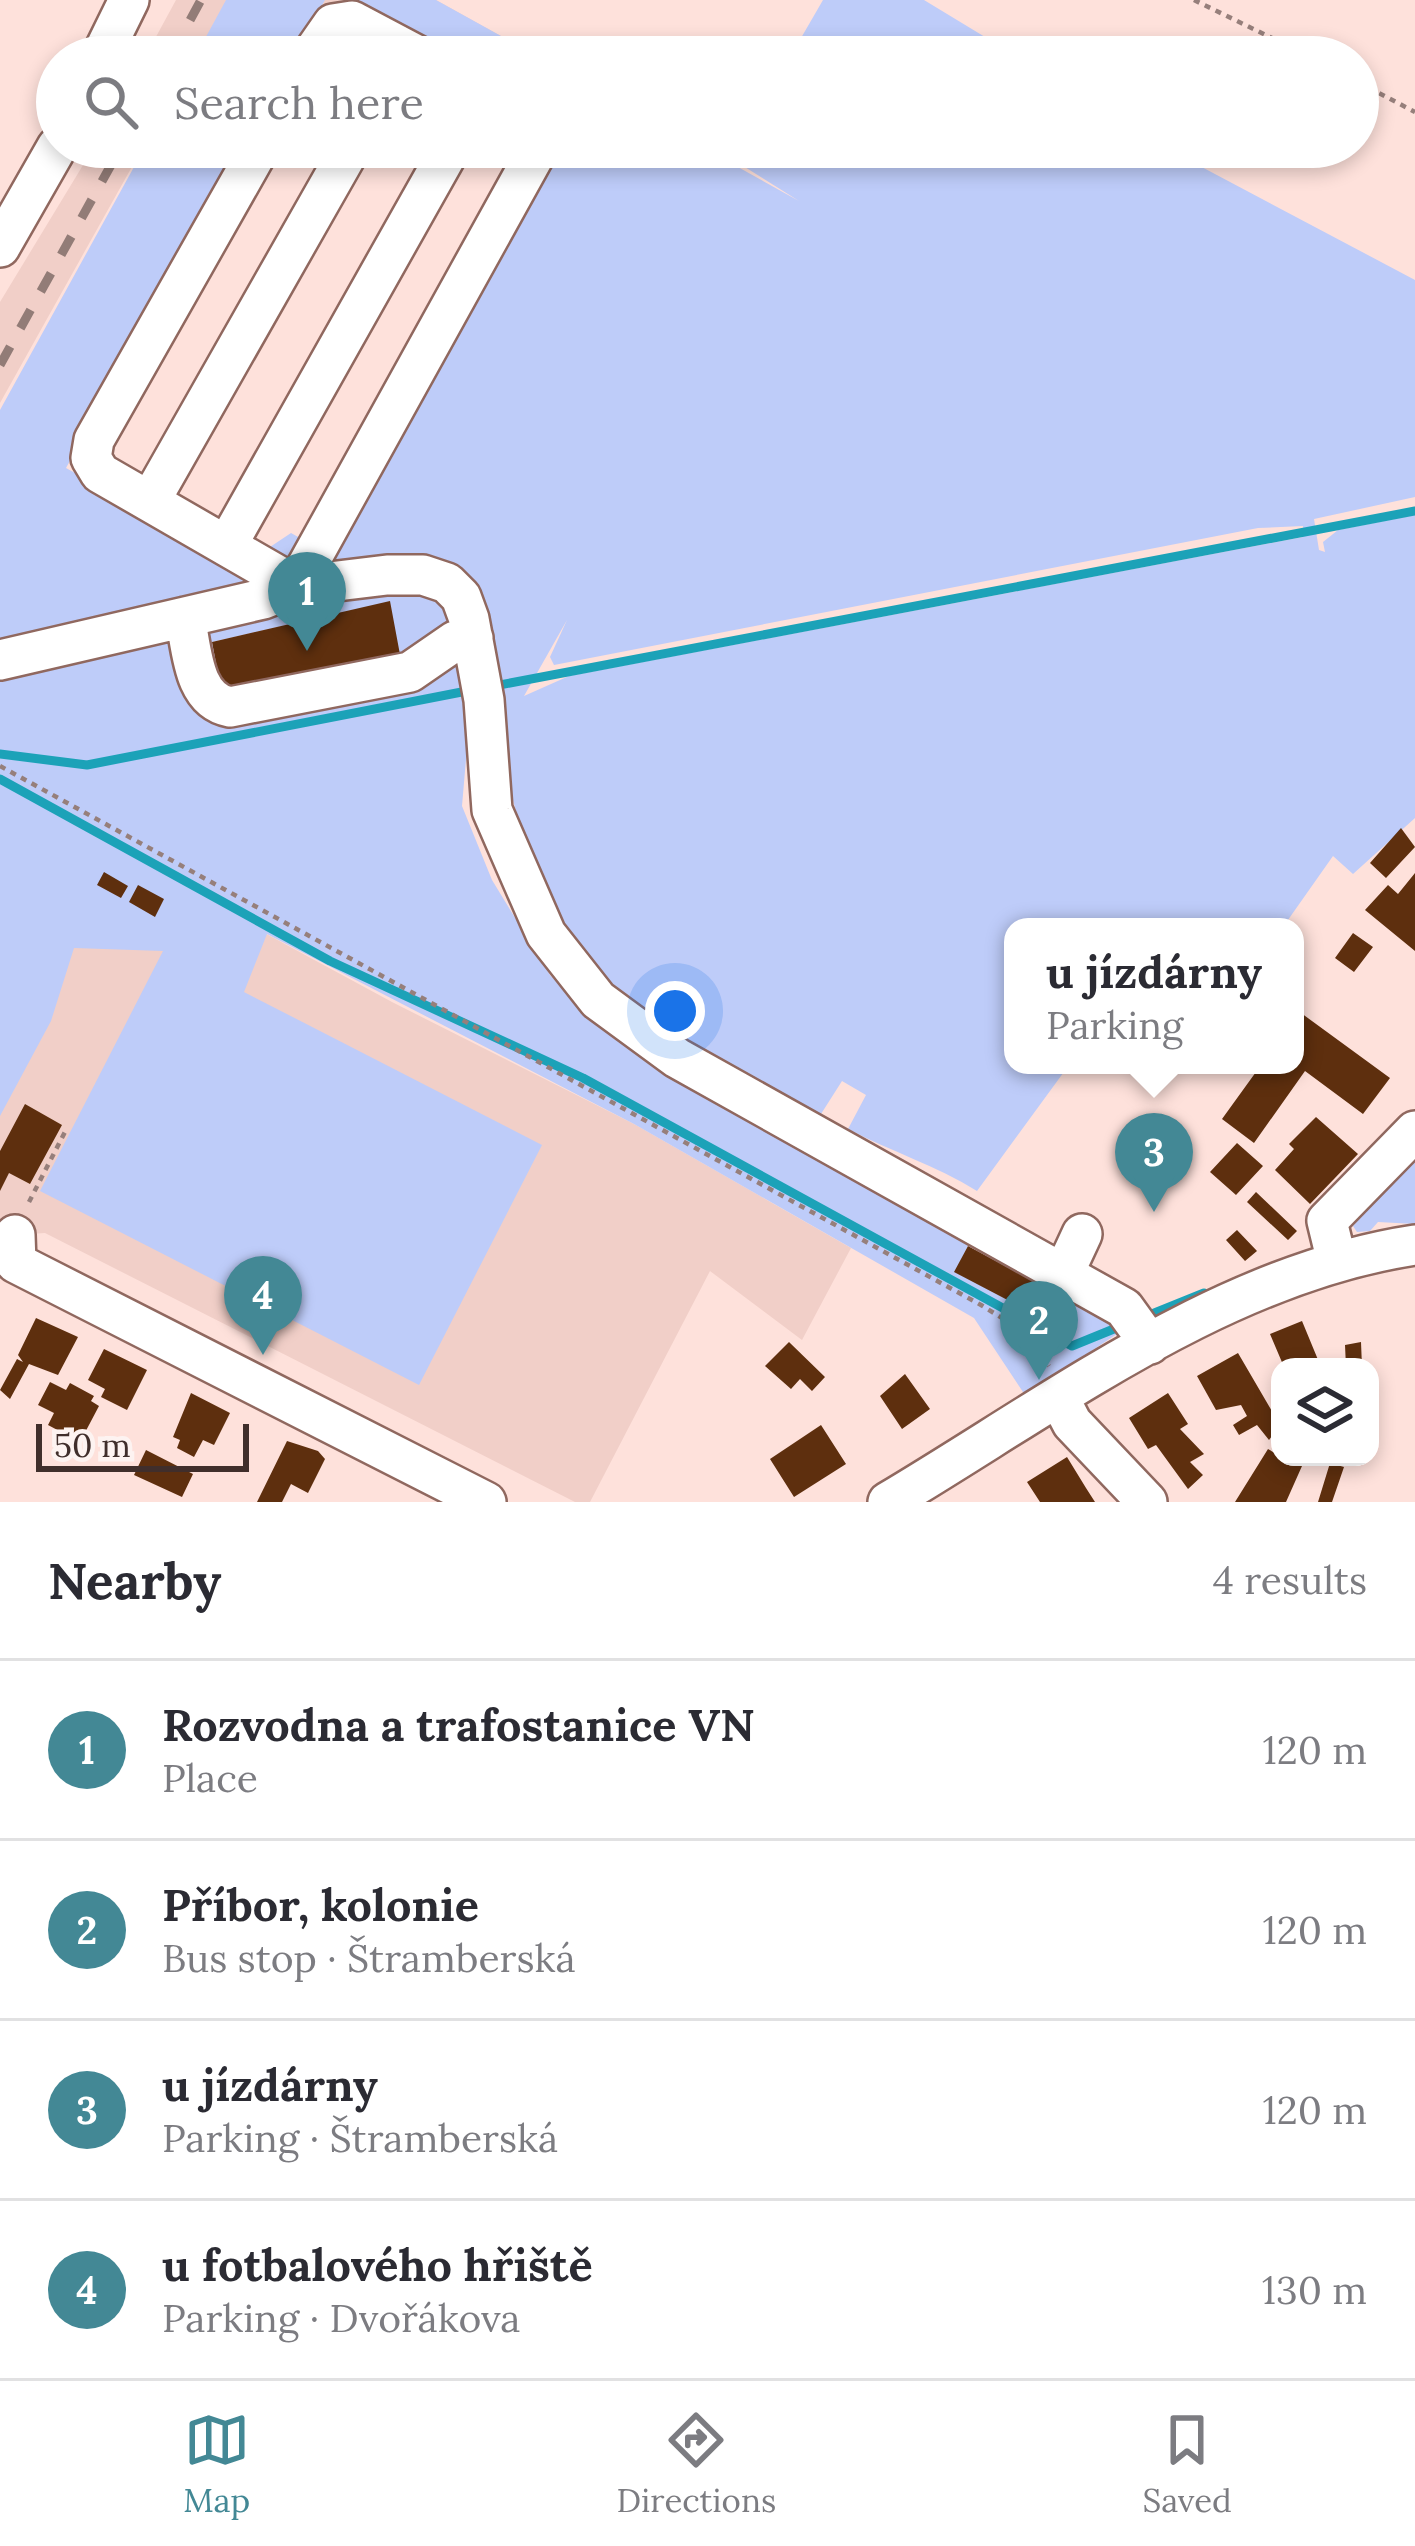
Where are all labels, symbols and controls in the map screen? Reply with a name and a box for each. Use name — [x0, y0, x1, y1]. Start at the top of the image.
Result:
search box — [36, 36, 1379, 168]
icon: search — [78, 69, 144, 135]
text: Search here — [174, 74, 424, 131]
pin: 1 — [268, 552, 346, 651]
popup — [1004, 918, 1304, 1074]
text: u jízdárny — [1046, 943, 1262, 1000]
your location — [645, 981, 705, 1041]
text: Parking — [1046, 1000, 1183, 1050]
pin: 3 — [1115, 1113, 1193, 1212]
pin: 4 — [224, 1256, 302, 1355]
pin: 2 — [1000, 1281, 1078, 1380]
map controls — [1271, 1358, 1379, 1466]
button: layers — [1271, 1358, 1379, 1466]
scale bar — [36, 1418, 249, 1471]
text: 50 m — [54, 1424, 131, 1466]
text: Nearby — [48, 1548, 221, 1613]
text: 4 results — [1213, 1555, 1367, 1605]
text: Rozvodna a trafostanice VN — [162, 1696, 755, 1753]
text: 1 — [79, 1725, 95, 1775]
text: 120 m — [1263, 1725, 1367, 1775]
text: Place — [162, 1753, 258, 1803]
text: Příbor, kolonie — [162, 1876, 479, 1933]
text: 2 — [77, 1905, 97, 1955]
text: 120 m — [1263, 1905, 1367, 1955]
text: Bus stop · Štramberská — [162, 1933, 576, 1983]
text: u jízdárny — [162, 2056, 378, 2113]
text: 3 — [76, 2085, 98, 2135]
text: 120 m — [1263, 2085, 1367, 2135]
text: Parking · Štramberská — [162, 2113, 558, 2163]
text: u fotbalového hřiště — [162, 2236, 593, 2293]
text: 4 — [76, 2265, 98, 2315]
text: 130 m — [1262, 2265, 1367, 2315]
text: Parking · Dvořákova — [162, 2293, 520, 2343]
tab: Map — [183, 2407, 250, 2521]
tab: Directions — [617, 2407, 776, 2521]
tab: Saved — [1143, 2407, 1232, 2521]

